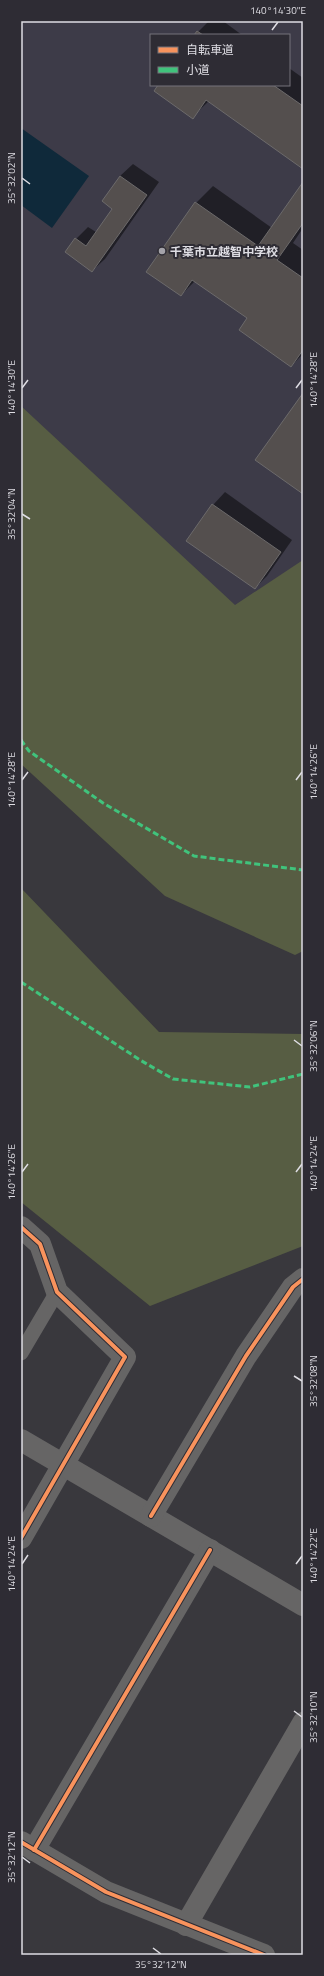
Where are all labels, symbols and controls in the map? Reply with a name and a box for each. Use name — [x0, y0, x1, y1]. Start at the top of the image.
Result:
text: 140°14'30"E — [250, 3, 307, 18]
legend — [150, 34, 290, 86]
text: 自転車道 — [186, 40, 234, 59]
text: 小道 — [186, 60, 210, 79]
text: 35°32'02"N — [4, 152, 19, 204]
place label: 千葉市立越智中学校 — [170, 242, 278, 261]
marker: 千葉市立越智中学校 — [157, 246, 167, 256]
text: 140°14'28"E — [306, 351, 321, 408]
text: 140°14'30"E — [4, 359, 19, 416]
text: 35°32'04"N — [4, 488, 19, 540]
text: 140°14'26"E — [306, 743, 321, 800]
text: 140°14'28"E — [4, 751, 19, 808]
text: 35°32'06"N — [306, 1020, 321, 1072]
text: 140°14'24"E — [306, 1135, 321, 1192]
text: 140°14'26"E — [4, 1143, 19, 1200]
text: 35°32'08"N — [306, 1355, 321, 1407]
text: 140°14'22"E — [306, 1527, 321, 1584]
text: 140°14'24"E — [4, 1535, 19, 1592]
text: 35°32'10"N — [306, 1691, 321, 1743]
text: 35°32'12"N — [4, 1831, 19, 1883]
text: 35°32'12"N — [135, 1957, 187, 1972]

